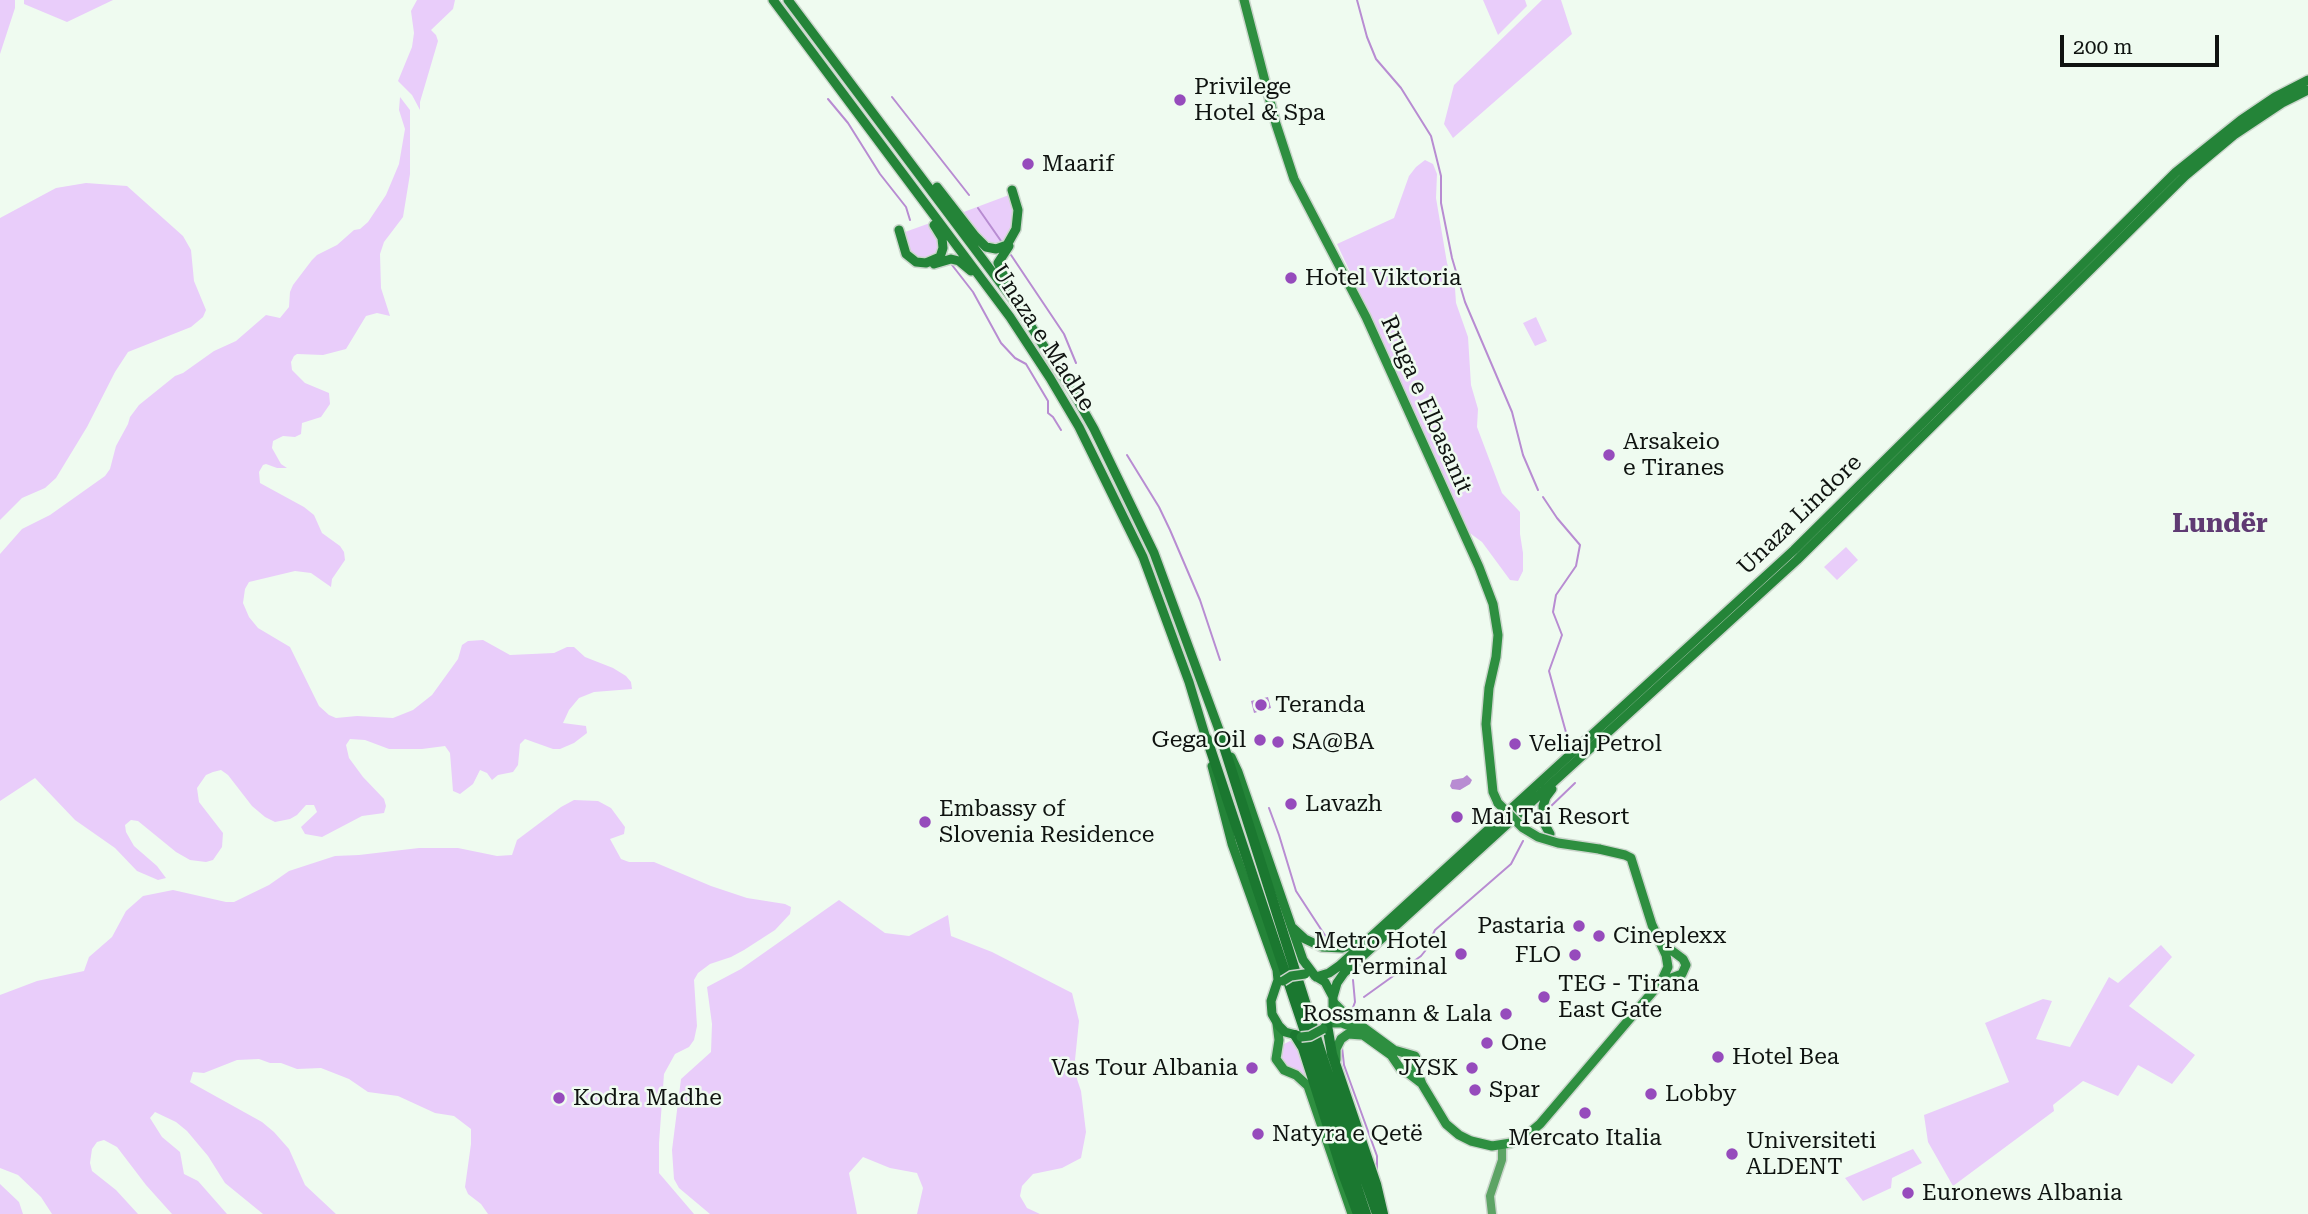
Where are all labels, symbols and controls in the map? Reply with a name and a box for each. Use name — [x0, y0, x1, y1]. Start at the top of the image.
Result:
scale bar — [2063, 21, 2222, 65]
text: 200 m — [2073, 35, 2133, 59]
place label: Privilege Hotel & Spa — [1194, 73, 1325, 127]
marker: Privilege Hotel & Spa — [1172, 92, 1188, 108]
place label: Maarif — [1042, 150, 1114, 178]
marker: Maarif — [1020, 156, 1036, 172]
street label: Unaza e Madhe — [985, 260, 1101, 416]
place label: Hotel Viktoria — [1305, 264, 1461, 292]
marker: Hotel Viktoria — [1283, 270, 1299, 286]
street label: Rruga e Elbasanit — [1374, 312, 1478, 498]
place label: Arsakeio e Tiranes — [1623, 428, 1724, 482]
marker: Arsakeio e Tiranes — [1601, 447, 1617, 463]
street label: Unaza Lindore — [1732, 449, 1868, 581]
district label: Lundër — [2172, 508, 2268, 540]
place label: Teranda — [1275, 691, 1365, 719]
marker: Teranda — [1253, 697, 1269, 713]
place label: Gega Oil — [1151, 726, 1246, 754]
place label: SA@BA — [1292, 728, 1374, 756]
place label: Veliaj Petrol — [1529, 730, 1662, 758]
marker: Gega Oil — [1252, 732, 1268, 748]
marker: SA@BA — [1270, 734, 1286, 750]
marker: Veliaj Petrol — [1507, 736, 1523, 752]
place label: Lavazh — [1305, 790, 1382, 818]
place label: Embassy of Slovenia Residence — [939, 795, 1154, 849]
marker: Lavazh — [1283, 796, 1299, 812]
place label: Mai Tai Resort — [1471, 803, 1629, 831]
marker: Mai Tai Resort — [1449, 809, 1465, 825]
marker: Embassy of Slovenia Residence — [917, 814, 933, 830]
place label: Pastaria — [1477, 912, 1565, 940]
marker: Pastaria — [1571, 918, 1587, 934]
place label: Cineplexx — [1613, 922, 1726, 950]
place label: Metro Hotel Terminal — [1314, 927, 1447, 981]
marker: Cineplexx — [1591, 928, 1607, 944]
place label: FLO — [1515, 941, 1561, 969]
marker: Metro Hotel Terminal — [1453, 946, 1469, 962]
marker: FLO — [1567, 947, 1583, 963]
place label: TEG - Tirana East Gate — [1558, 970, 1699, 1024]
marker: TEG - Tirana East Gate — [1536, 989, 1552, 1005]
place label: Rossmann & Lala — [1302, 1000, 1492, 1028]
marker: Rossmann & Lala — [1498, 1006, 1514, 1022]
place label: One — [1501, 1029, 1547, 1057]
marker: One — [1479, 1035, 1495, 1051]
place label: Hotel Bea — [1732, 1043, 1839, 1071]
marker: Hotel Bea — [1710, 1049, 1726, 1065]
place label: Vas Tour Albania — [1051, 1054, 1238, 1082]
place label: JYSK — [1399, 1054, 1458, 1082]
marker: Vas Tour Albania — [1244, 1060, 1260, 1076]
marker: JYSK — [1464, 1060, 1480, 1076]
place label: Spar — [1489, 1076, 1540, 1104]
place label: Lobby — [1665, 1080, 1736, 1108]
marker: Spar — [1467, 1082, 1483, 1098]
place label: Kodra Madhe — [573, 1084, 722, 1112]
marker: Lobby — [1643, 1086, 1659, 1102]
marker: Kodra Madhe — [551, 1090, 567, 1106]
marker: Mercato Italia — [1577, 1105, 1593, 1121]
place label: Natyra e Qetë — [1272, 1120, 1423, 1148]
place label: Mercato Italia — [1508, 1124, 1662, 1152]
marker: Natyra e Qetë — [1250, 1126, 1266, 1142]
place label: Universiteti ALDENT — [1746, 1127, 1876, 1181]
marker: Universiteti ALDENT — [1724, 1146, 1740, 1162]
place label: Euronews Albania — [1922, 1179, 2122, 1207]
marker: Euronews Albania — [1900, 1185, 1916, 1201]

